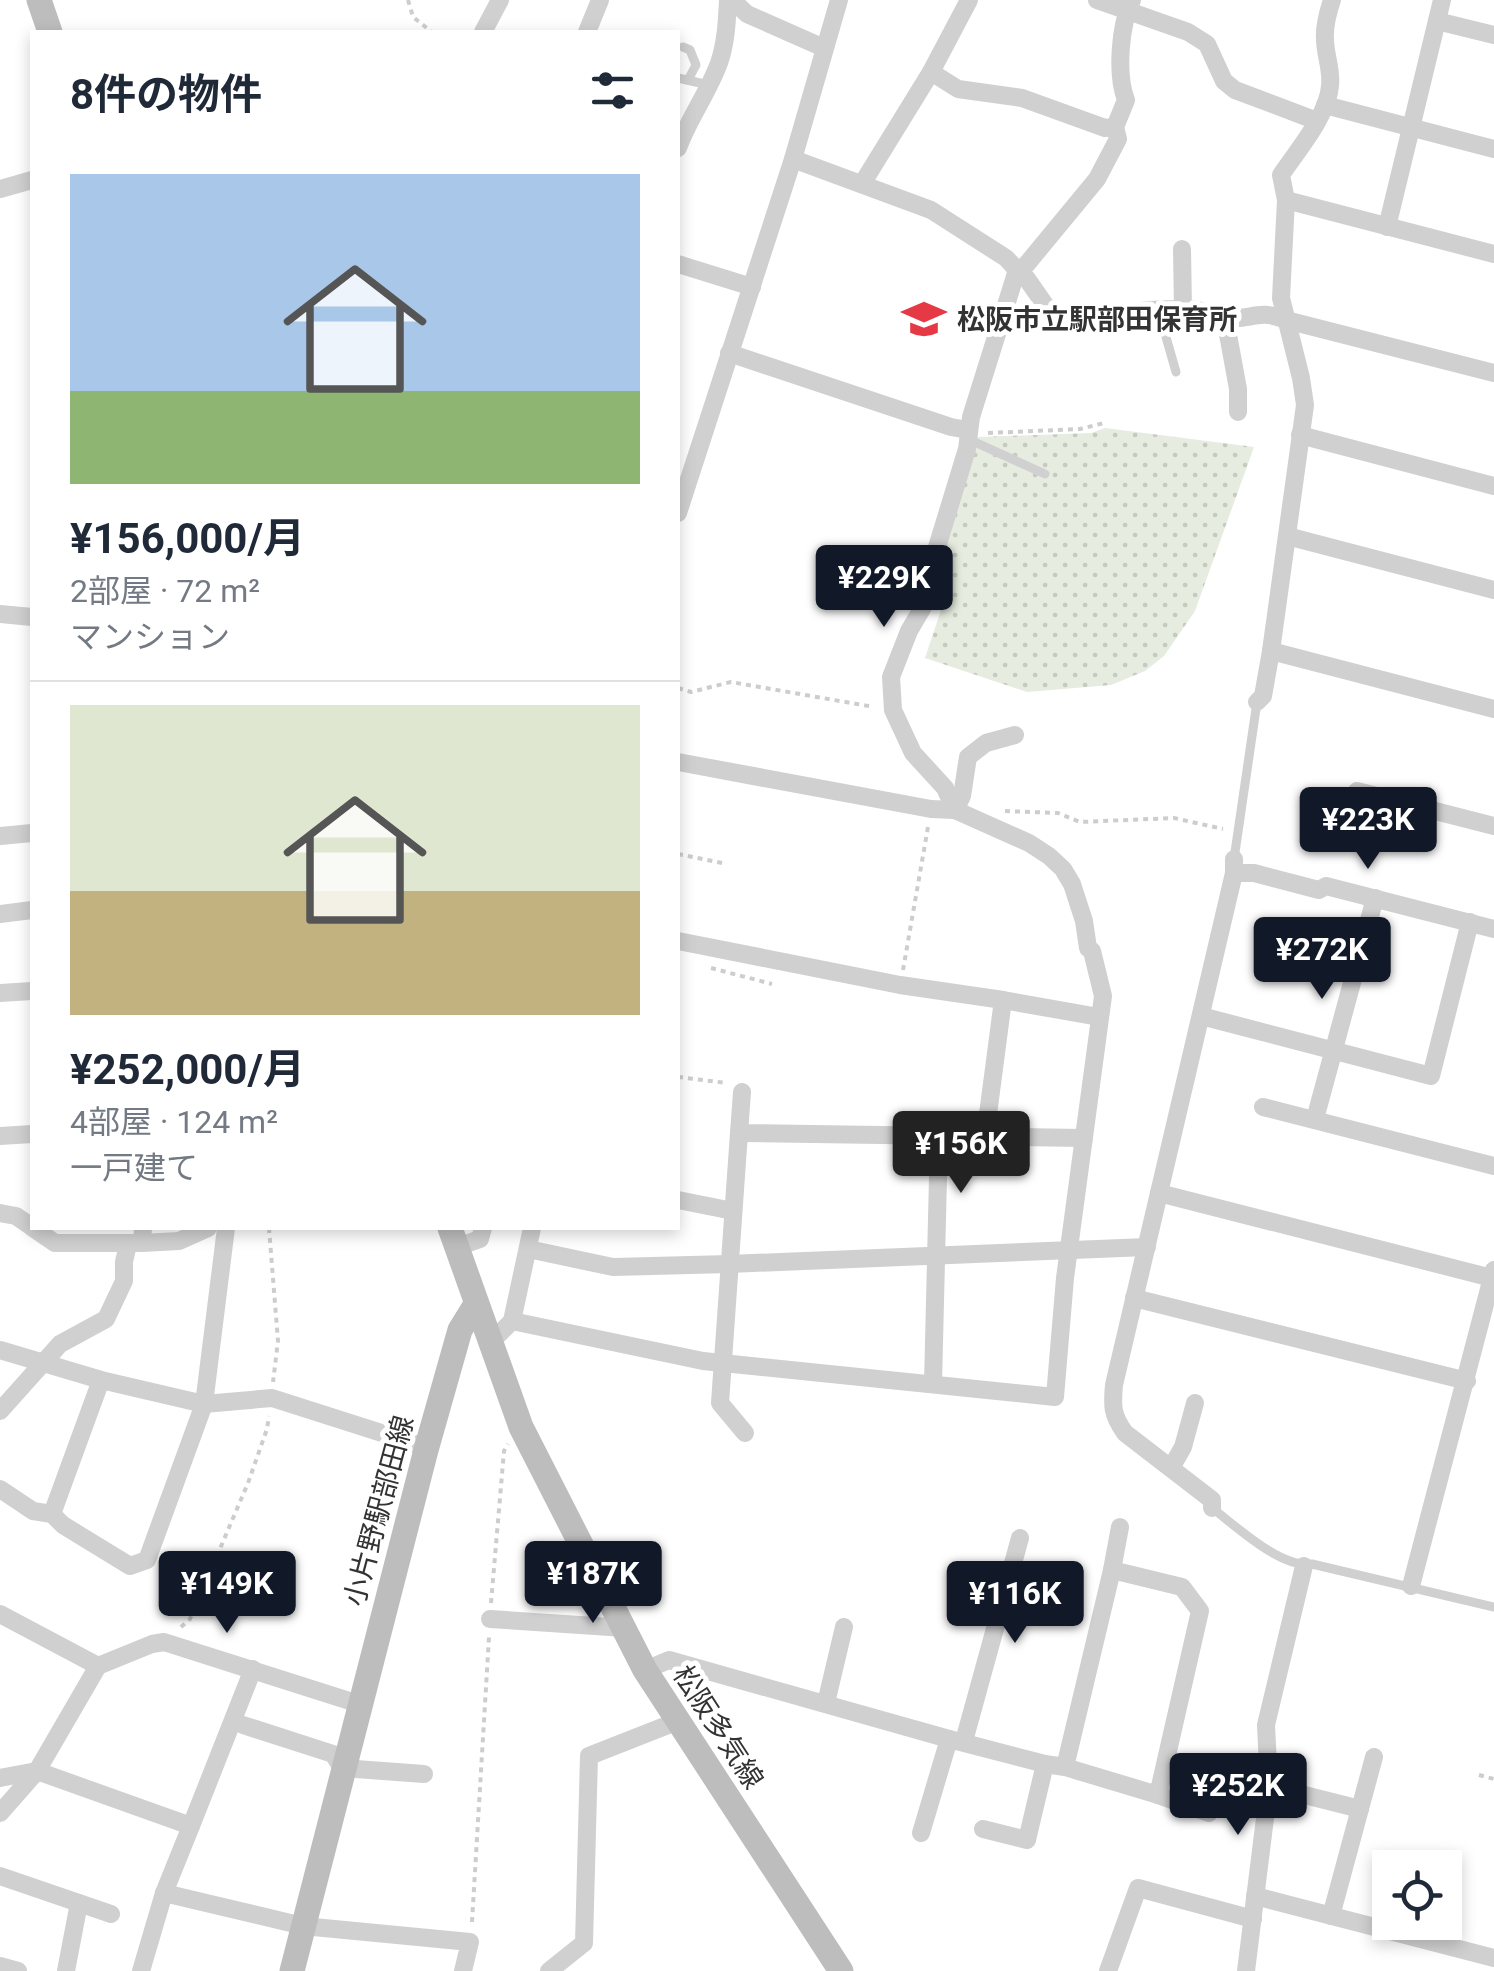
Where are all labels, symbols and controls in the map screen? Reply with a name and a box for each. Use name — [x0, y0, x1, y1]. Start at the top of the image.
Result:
icon: filters — [585, 63, 640, 118]
text: 8件の物件 — [70, 70, 262, 119]
icon: home — [265, 239, 445, 419]
school or university icon: 松阪市立駅部田保育所 — [900, 295, 948, 343]
place label: 松阪市立駅部田保育所 — [957, 303, 1237, 336]
text: ¥156,000/月 — [70, 514, 305, 563]
pin: ¥229K — [814, 545, 954, 630]
text: ¥229K — [838, 558, 930, 596]
text: 2部屋 · 72 m² — [70, 572, 260, 610]
text: マンション — [70, 618, 230, 656]
icon: home — [265, 770, 445, 950]
pin: ¥223K — [1298, 787, 1438, 872]
text: ¥223K — [1322, 800, 1414, 838]
pin: ¥272K — [1252, 917, 1392, 1002]
text: ¥272K — [1276, 930, 1368, 968]
text: ¥252,000/月 — [70, 1045, 305, 1094]
text: 4部屋 · 124 m² — [70, 1103, 278, 1141]
pin: ¥156K — [891, 1111, 1031, 1196]
text: ¥156K — [915, 1124, 1007, 1162]
text: 一戸建て — [70, 1149, 198, 1187]
street label: 小片野駅部田線 — [338, 1412, 420, 1610]
pin: ¥187K — [523, 1541, 663, 1626]
pin: ¥149K — [157, 1551, 297, 1636]
text: ¥187K — [547, 1554, 639, 1592]
pin: ¥116K — [945, 1561, 1085, 1646]
text: ¥149K — [181, 1564, 273, 1602]
text: ¥116K — [969, 1574, 1061, 1612]
street label: 松阪多気線 — [666, 1659, 770, 1795]
pin: ¥252K — [1168, 1753, 1308, 1838]
text: ¥252K — [1192, 1766, 1284, 1804]
map controls — [1372, 1850, 1462, 1940]
button: locate — [1372, 1850, 1462, 1940]

